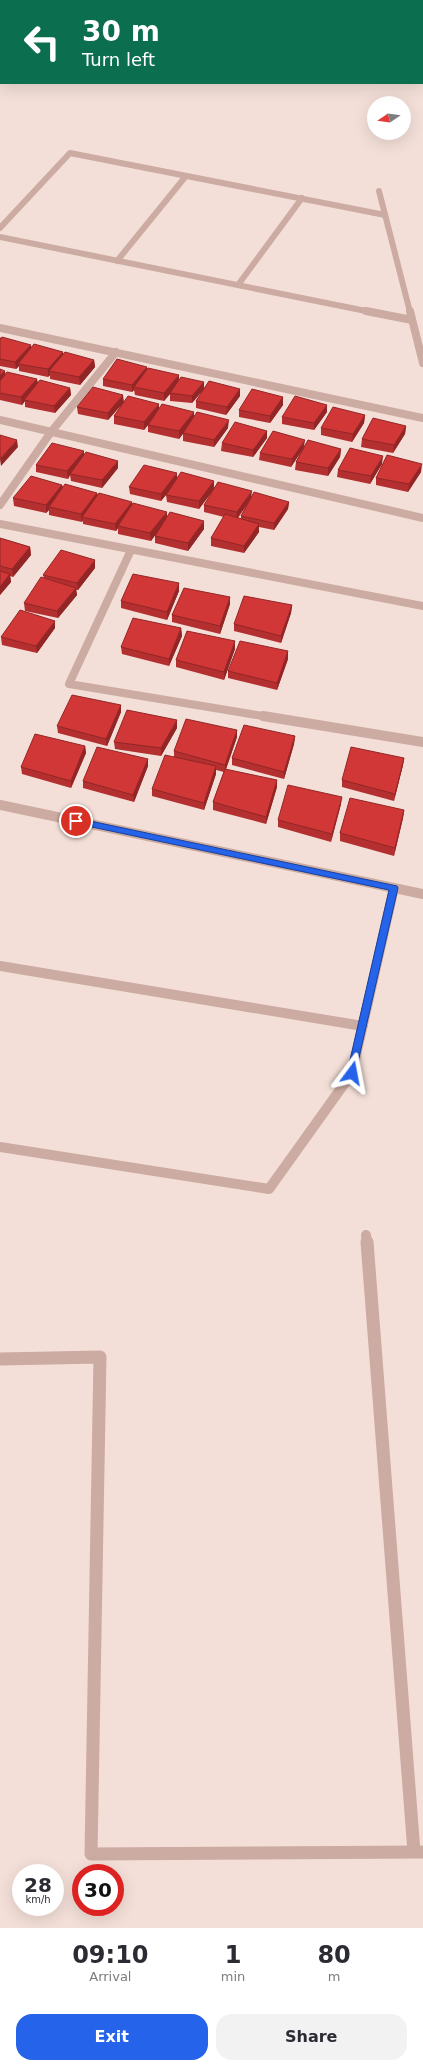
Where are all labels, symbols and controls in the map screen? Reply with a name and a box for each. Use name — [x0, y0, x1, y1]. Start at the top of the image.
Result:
text: 30 m — [82, 15, 160, 48]
icon: left — [16, 16, 68, 68]
text: Turn left — [82, 49, 155, 70]
north arrow — [367, 96, 411, 140]
map controls — [367, 96, 411, 140]
pin — [59, 804, 93, 838]
icon: arrive — [65, 810, 87, 832]
position arrow — [331, 1052, 373, 1094]
speed limit sign: 30 — [72, 1864, 124, 1916]
text: 28 — [24, 1873, 52, 1897]
text: km/h — [25, 1894, 51, 1905]
text: 09:10 — [72, 1941, 149, 1969]
text: 1 — [225, 1941, 241, 1969]
text: 80 — [317, 1941, 351, 1969]
text: Arrival — [89, 1969, 131, 1984]
text: min — [221, 1969, 245, 1984]
text: m — [328, 1969, 340, 1984]
button: Exit — [16, 2014, 208, 2060]
button: Share — [216, 2014, 407, 2060]

